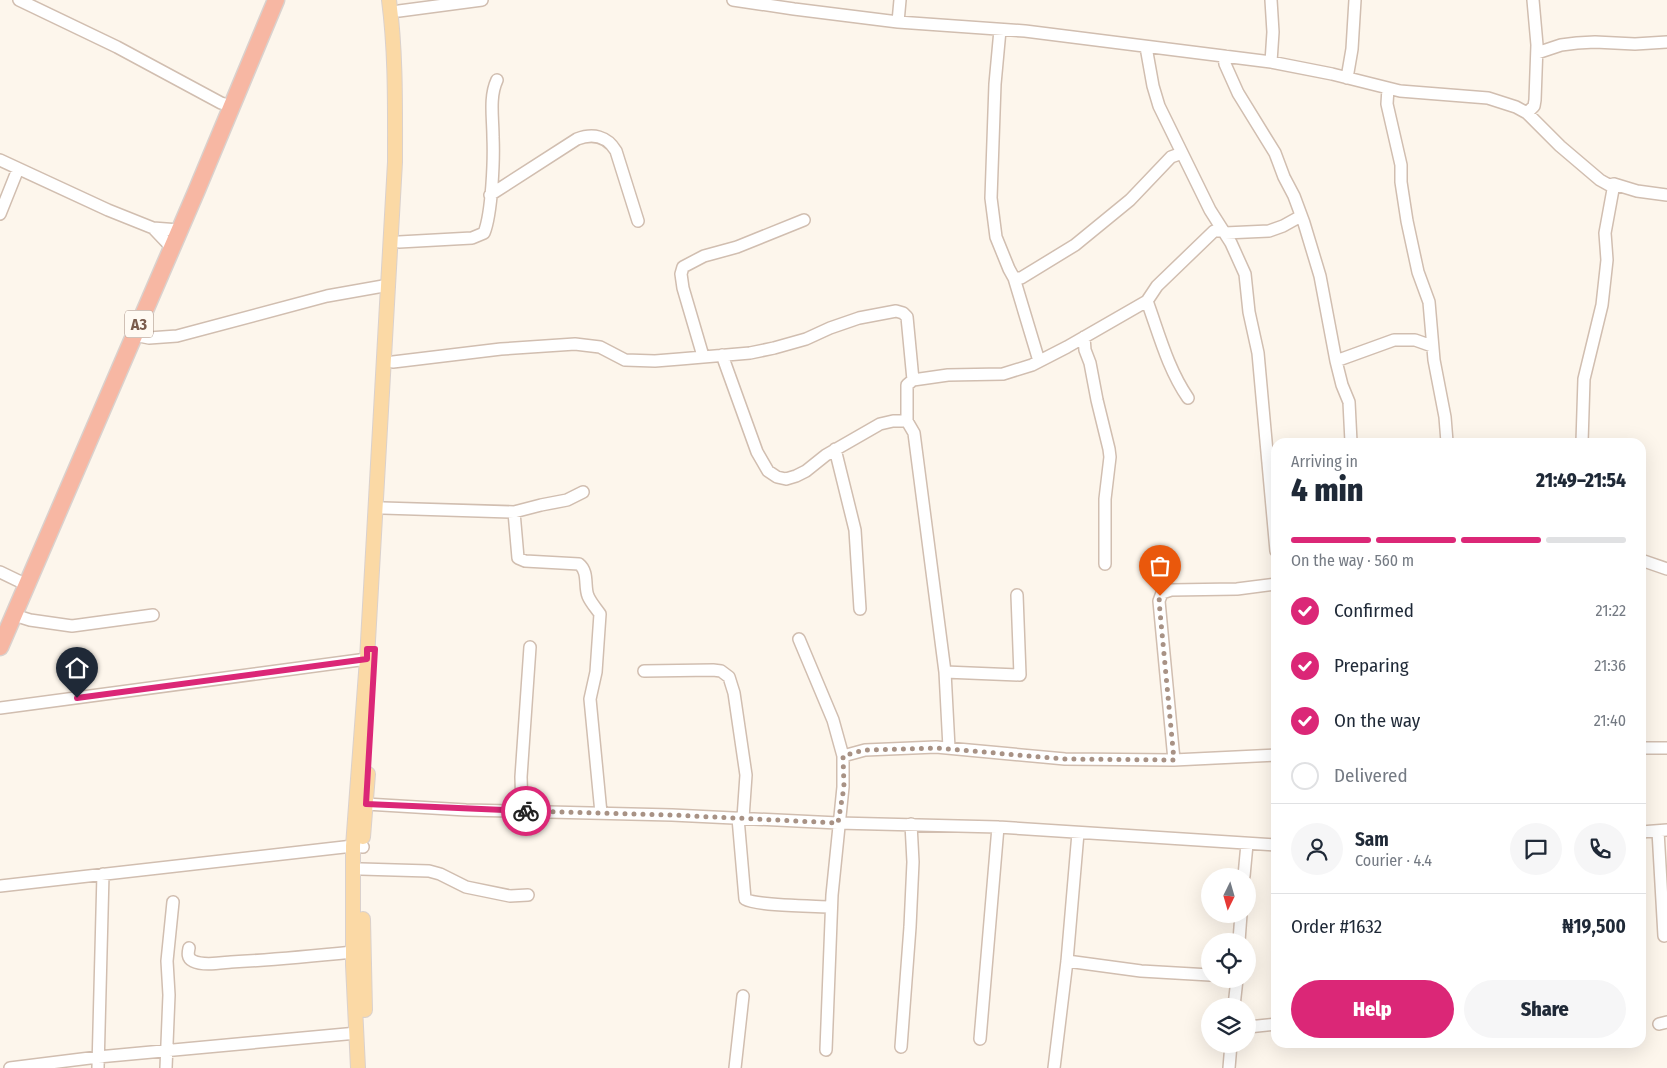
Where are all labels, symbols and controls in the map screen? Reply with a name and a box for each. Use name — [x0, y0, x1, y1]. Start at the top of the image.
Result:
road number: A3 — [125, 310, 153, 338]
text: Arriving in — [1291, 452, 1358, 471]
text: 21:49–21:54 — [1536, 469, 1626, 492]
text: 4 min — [1291, 471, 1364, 509]
pin — [1139, 545, 1181, 596]
text: On the way · 560 m — [1291, 551, 1414, 570]
icon: bag — [1146, 552, 1174, 580]
icon: check — [1291, 597, 1319, 625]
text: Confirmed — [1334, 599, 1414, 622]
text: 21:22 — [1596, 601, 1626, 620]
pin — [56, 647, 98, 698]
icon: check — [1291, 652, 1319, 680]
icon: home — [63, 654, 91, 682]
text: Preparing — [1334, 654, 1409, 677]
text: 21:36 — [1594, 656, 1626, 675]
icon: check — [1291, 707, 1319, 735]
text: On the way — [1334, 709, 1420, 732]
text: 21:40 — [1594, 711, 1626, 730]
text: Delivered — [1334, 764, 1408, 787]
courier — [501, 786, 551, 836]
icon: bike — [512, 797, 540, 825]
button: person — [1291, 823, 1343, 875]
button: chat — [1510, 823, 1562, 875]
button: phone — [1574, 823, 1626, 875]
text: Sam — [1355, 828, 1389, 851]
text: Courier · 4.4 — [1355, 851, 1432, 870]
north arrow — [1201, 868, 1256, 922]
map controls — [1201, 868, 1256, 1053]
text: Order #1632 — [1291, 915, 1382, 938]
text: ₦19,500 — [1562, 915, 1626, 938]
button: locate — [1201, 933, 1256, 988]
button: Help — [1291, 980, 1454, 1038]
button: Share — [1464, 980, 1626, 1038]
button: layers — [1201, 998, 1256, 1053]

